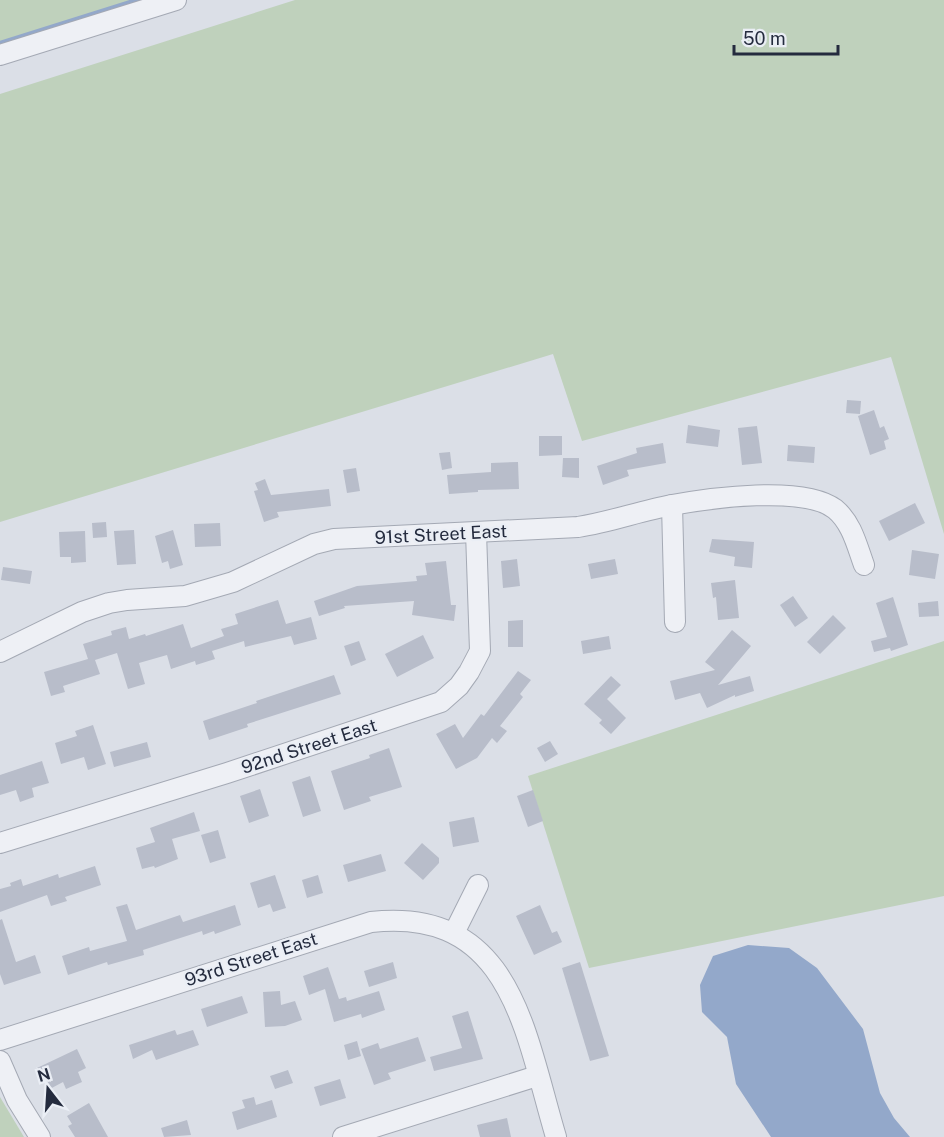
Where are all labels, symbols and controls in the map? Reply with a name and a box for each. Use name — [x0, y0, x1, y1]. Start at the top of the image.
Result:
scale bar — [734, 18, 838, 56]
text: 50 m — [743, 28, 786, 49]
street label: 91st Street East — [374, 520, 508, 548]
street label: 92nd Street East — [239, 714, 379, 778]
street label: 93rd Street East — [182, 928, 320, 990]
north arrow — [18, 1059, 78, 1119]
text: N — [35, 1064, 53, 1086]

